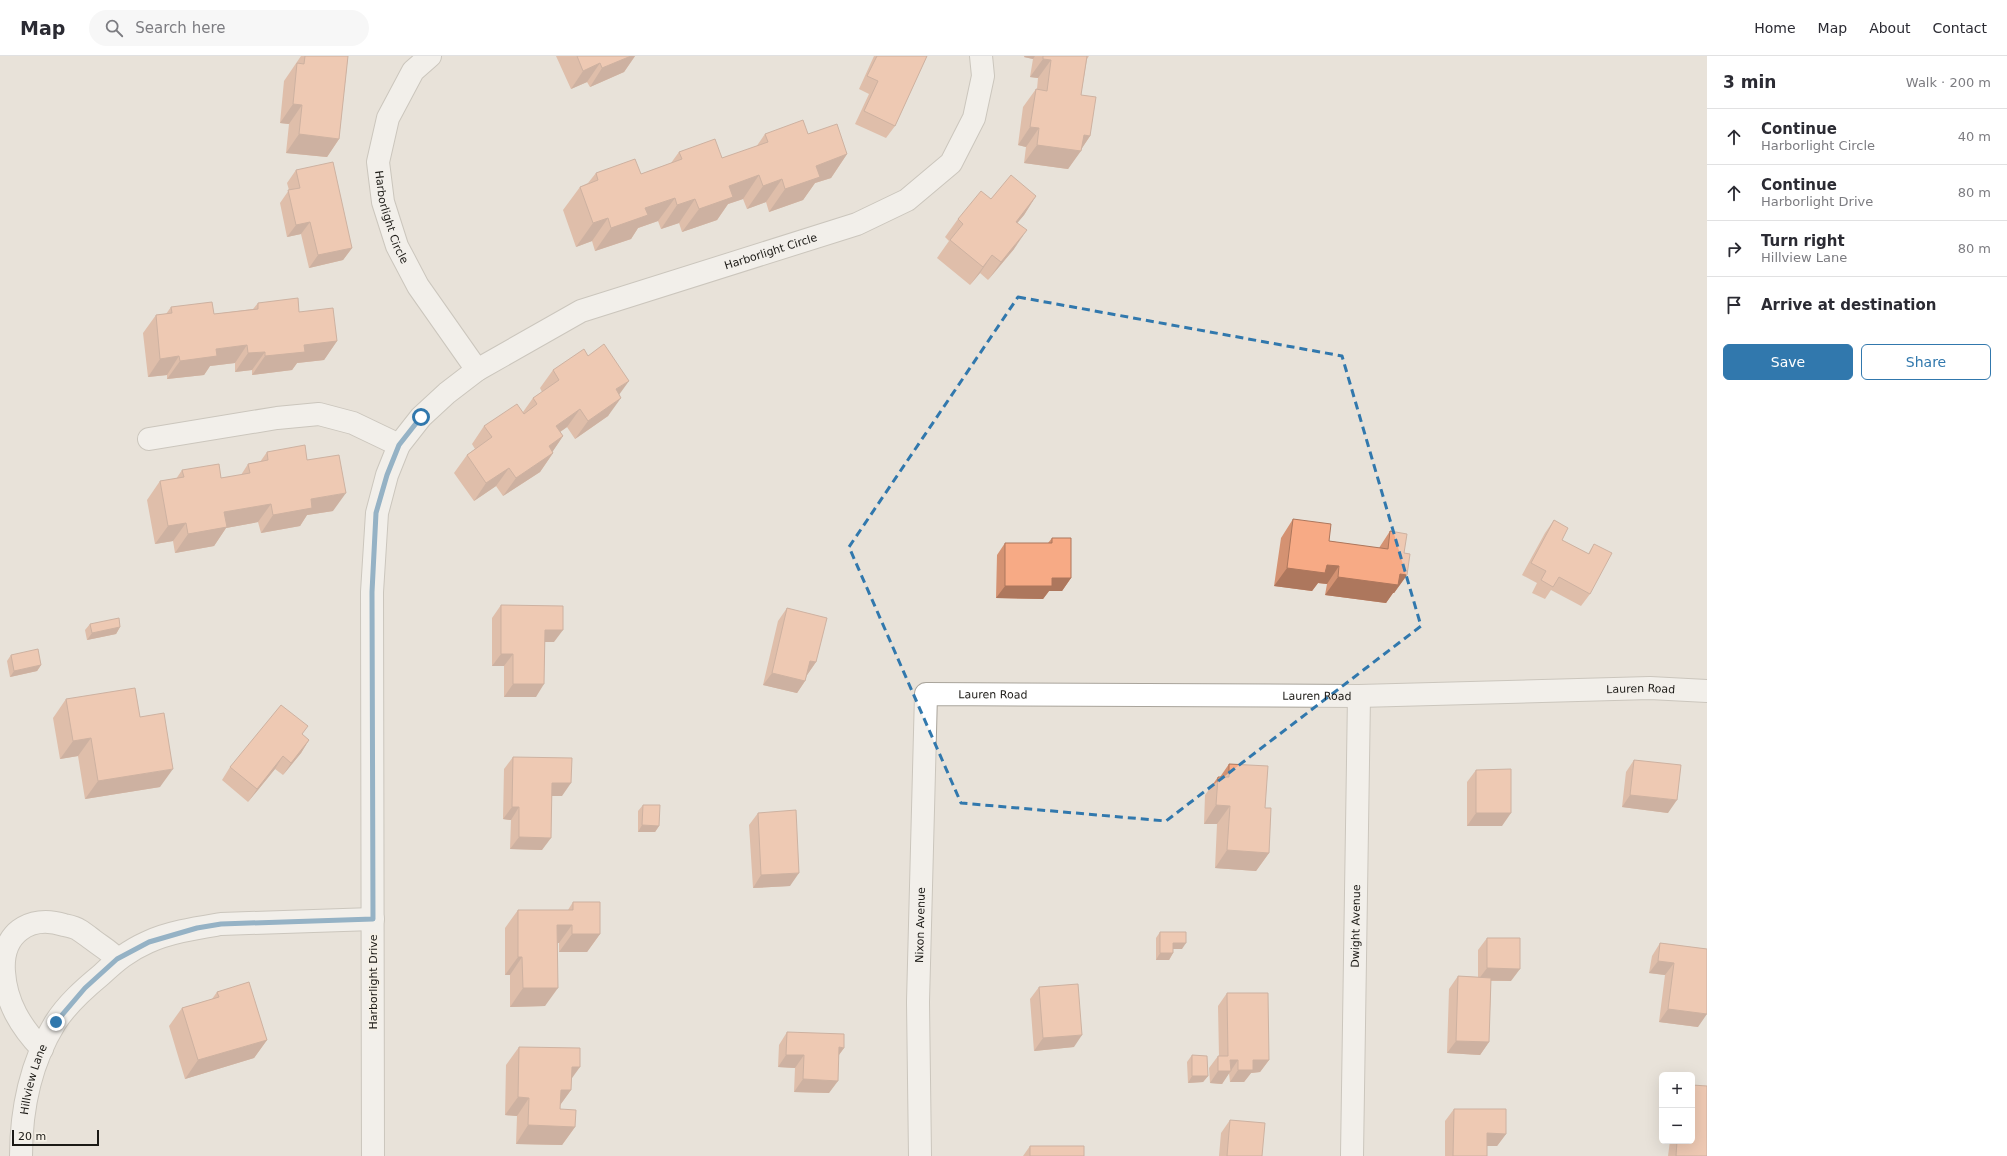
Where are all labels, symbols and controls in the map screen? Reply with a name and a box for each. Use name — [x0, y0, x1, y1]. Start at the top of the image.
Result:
search box — [89, 10, 369, 46]
text: Map — [20, 17, 65, 39]
icon: search — [103, 17, 125, 39]
text: Search here — [135, 19, 225, 37]
text: Home — [1754, 20, 1796, 36]
text: Map — [1818, 20, 1847, 36]
text: About — [1869, 20, 1911, 36]
text: Contact — [1933, 20, 1987, 36]
text: 3 min — [1723, 72, 1776, 92]
text: Walk · 200 m — [1906, 75, 1991, 90]
text: Continue — [1761, 120, 1837, 138]
icon: ahead — [1723, 126, 1745, 148]
text: 40 m — [1958, 129, 1991, 144]
text: Harborlight Circle — [1761, 138, 1875, 153]
street label: Harborlight Circle — [373, 170, 412, 266]
text: Continue — [1761, 176, 1837, 194]
icon: ahead — [1723, 182, 1745, 204]
text: 80 m — [1958, 185, 1991, 200]
text: Harborlight Drive — [1761, 194, 1873, 209]
street label: Harborlight Circle — [723, 230, 819, 272]
text: Turn right — [1761, 232, 1845, 250]
icon: right — [1723, 238, 1745, 260]
text: 80 m — [1958, 241, 1991, 256]
text: Hillview Lane — [1761, 250, 1847, 265]
icon: arrive — [1723, 294, 1745, 316]
text: Arrive at destination — [1761, 296, 1936, 314]
button: Save — [1723, 344, 1853, 380]
button: Share — [1861, 344, 1991, 380]
route start — [412, 408, 430, 426]
street label: Lauren Road — [1606, 681, 1676, 696]
street label: Lauren Road — [958, 688, 1027, 701]
street label: Lauren Road — [1282, 689, 1351, 702]
street label: Dwight Avenue — [1348, 884, 1363, 968]
street label: Nixon Avenue — [913, 887, 927, 963]
street label: Harborlight Drive — [367, 934, 380, 1029]
route end — [47, 1013, 65, 1031]
street label: Hillview Lane — [17, 1042, 50, 1116]
map controls — [1659, 1072, 1695, 1144]
button: + — [1659, 1072, 1695, 1108]
button: − — [1659, 1108, 1695, 1144]
scale bar — [12, 1128, 99, 1147]
text: 20 m — [18, 1130, 46, 1143]

